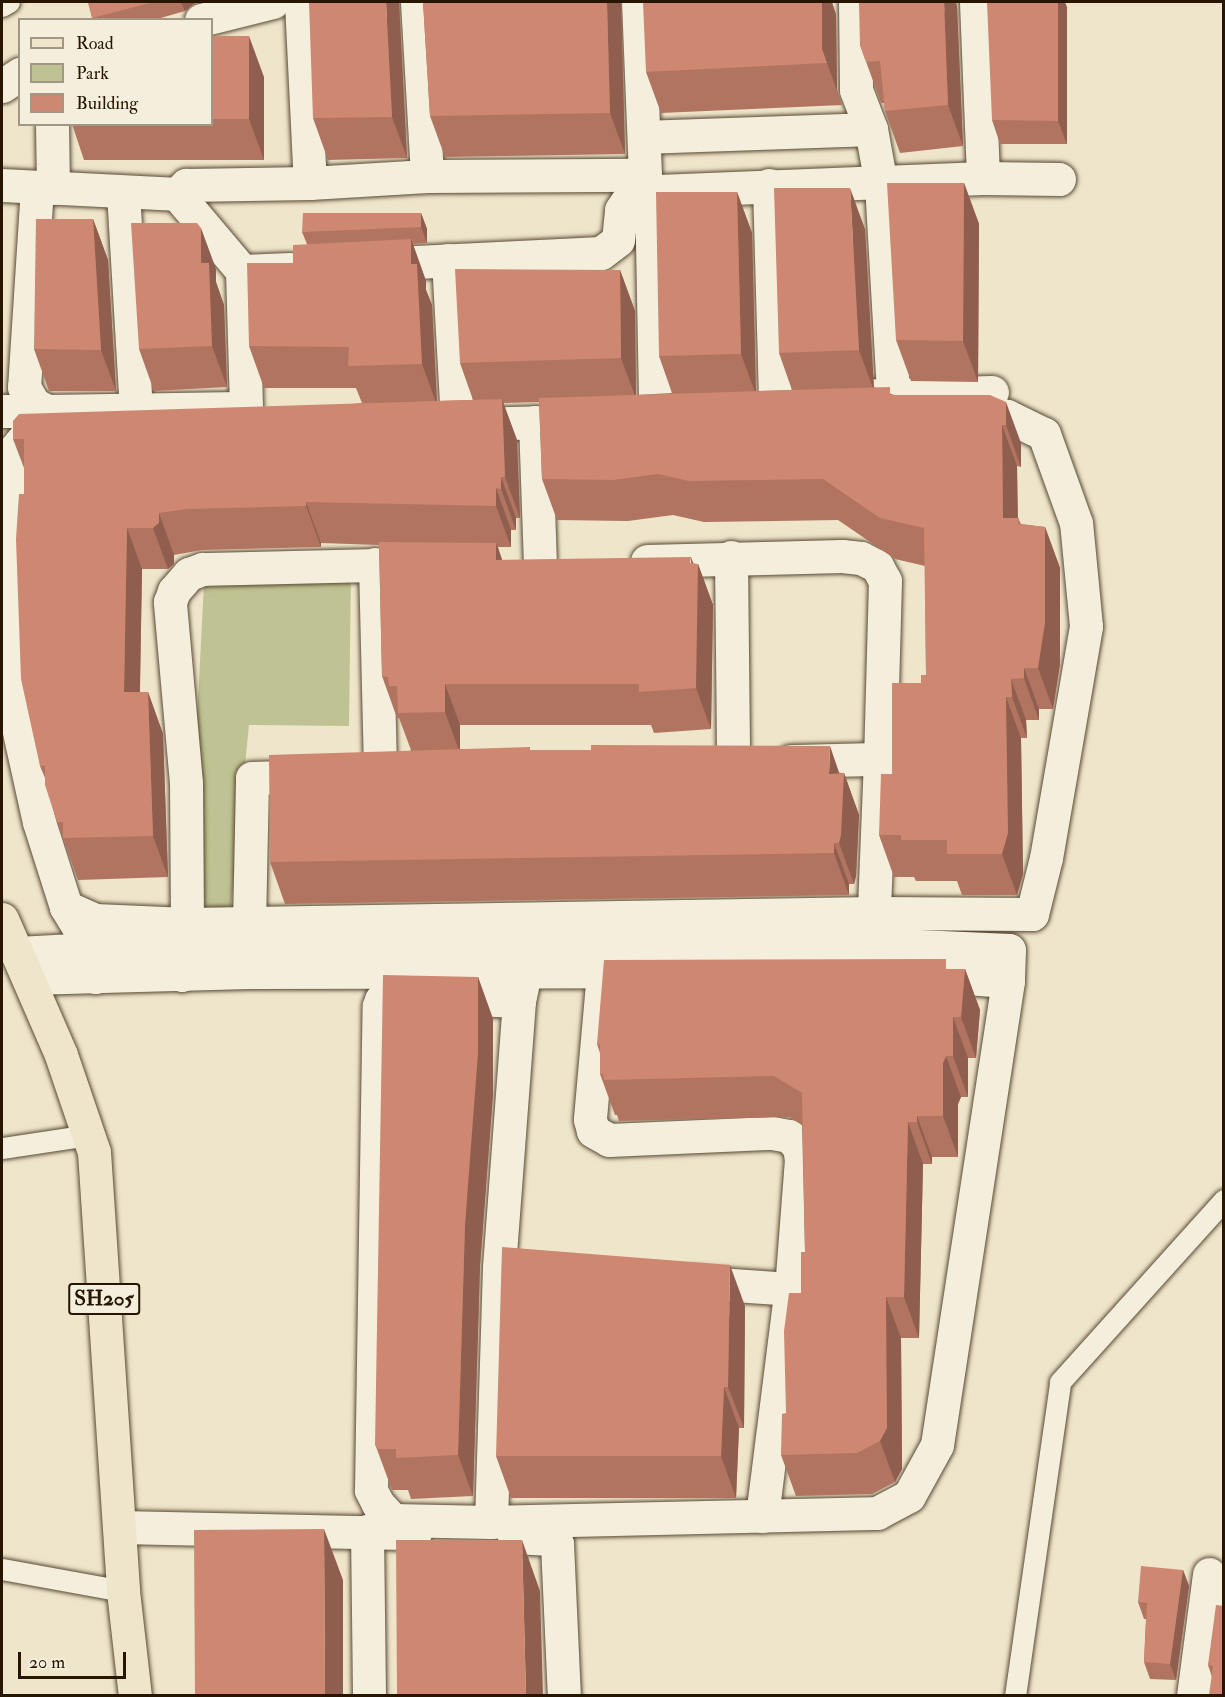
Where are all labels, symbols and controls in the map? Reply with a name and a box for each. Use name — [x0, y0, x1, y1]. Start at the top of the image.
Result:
legend — [18, 18, 213, 126]
text: Road — [76, 32, 114, 55]
text: Park — [76, 62, 109, 85]
text: Building — [76, 92, 138, 115]
road number: SH205 — [68, 1281, 140, 1317]
scale bar — [21, 1640, 129, 1678]
text: 20 m — [29, 1651, 65, 1674]

